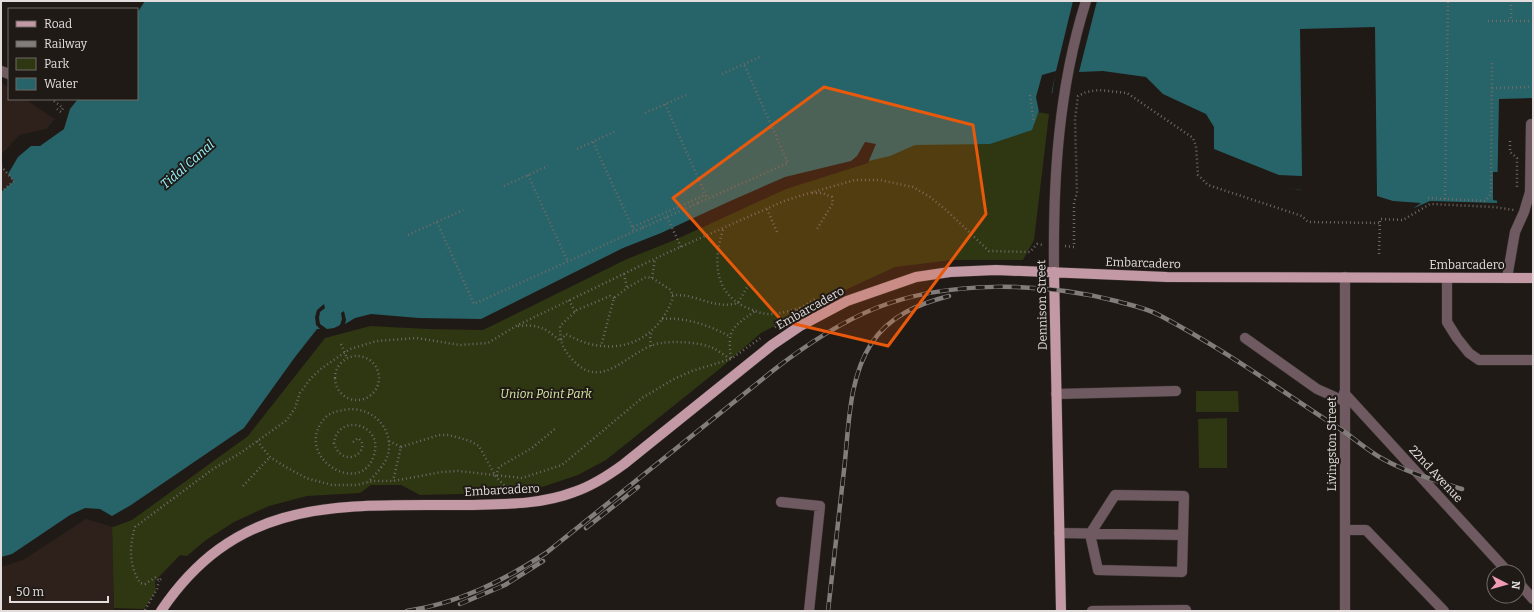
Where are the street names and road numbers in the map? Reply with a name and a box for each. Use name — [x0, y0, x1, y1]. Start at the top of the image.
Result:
street label: Embarcadero — [1105, 255, 1181, 271]
street label: Embarcadero — [1429, 258, 1505, 272]
street label: Dennison Street — [1034, 259, 1050, 350]
street label: Embarcadero — [774, 284, 846, 332]
street label: Livingston Street — [1325, 396, 1339, 491]
street label: 22nd Avenue — [1406, 443, 1466, 505]
street label: Embarcadero — [464, 481, 540, 499]

